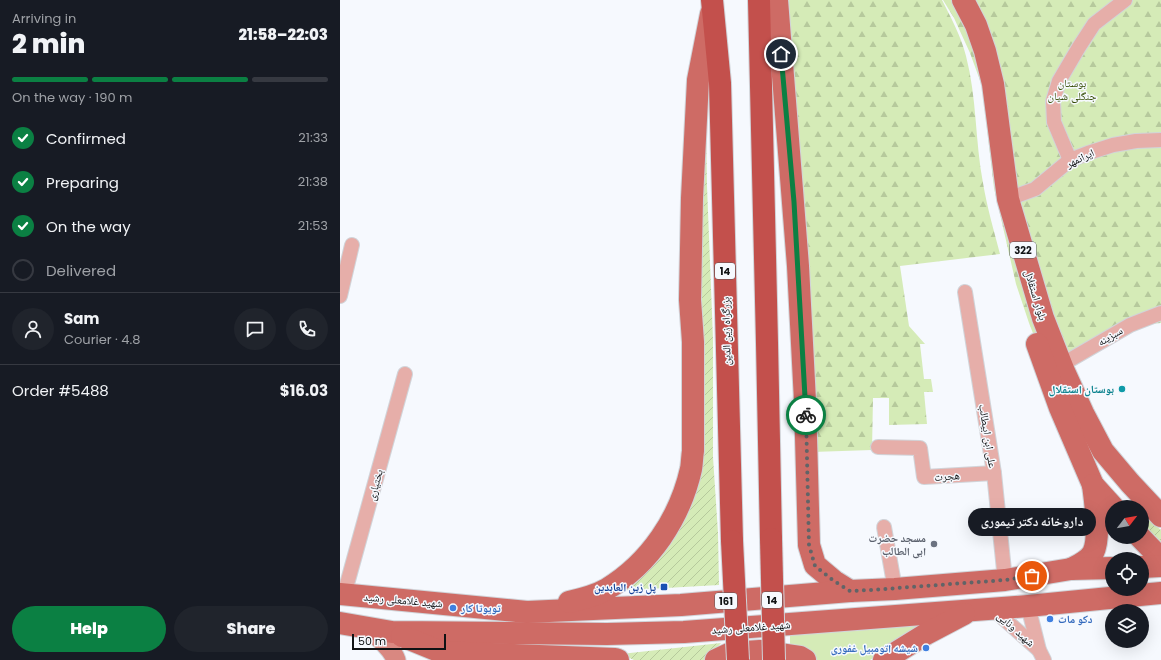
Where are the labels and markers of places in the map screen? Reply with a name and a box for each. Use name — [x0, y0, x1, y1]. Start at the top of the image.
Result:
pin — [764, 37, 798, 71]
place label: بوستان استقلال — [1049, 381, 1114, 397]
marker: بوستان استقلال — [1117, 384, 1127, 394]
callout: داروخانه دکتر تیموری — [968, 508, 1096, 536]
place label: مسجد حضرت ابی الطالب — [869, 530, 926, 559]
marker: مسجد حضرت ابی الطالب — [929, 539, 939, 549]
pin — [1015, 559, 1049, 593]
place label: پل زین العابدین — [594, 579, 656, 595]
marker: پل زین العابدین — [659, 582, 669, 592]
place label: تویوتا کار — [460, 600, 501, 616]
marker: تویوتا کار — [448, 603, 458, 613]
place label: دکو مات — [1058, 611, 1093, 627]
marker: دکو مات — [1045, 614, 1055, 624]
place label: شیشه اتومبیل غفوری — [831, 640, 918, 656]
marker: شیشه اتومبیل غفوری — [921, 643, 931, 653]

